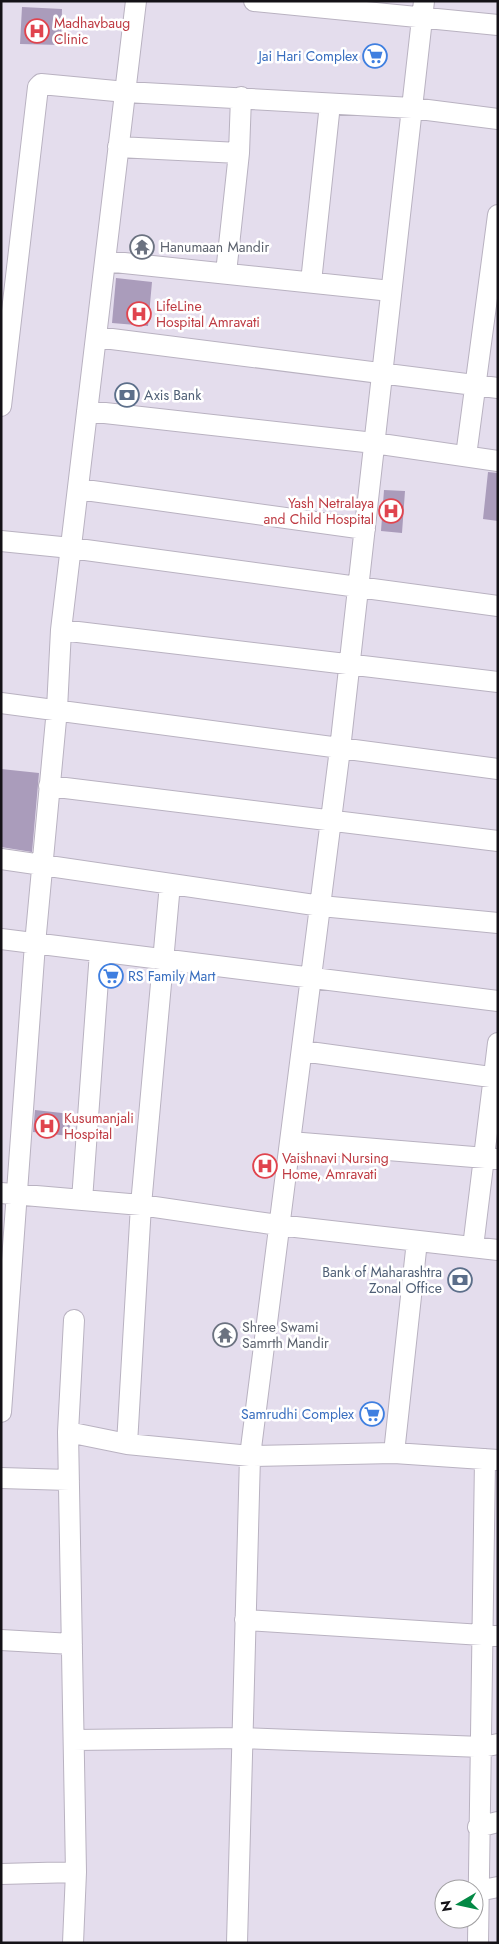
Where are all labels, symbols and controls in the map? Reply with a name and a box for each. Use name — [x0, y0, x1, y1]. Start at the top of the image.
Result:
place label: Madhavbaug Clinic — [54, 13, 130, 49]
hospital icon: Madhavbaug Clinic — [24, 18, 50, 44]
supermarket icon: Jai Hari Complex — [362, 43, 388, 69]
place label: Jai Hari Complex — [256, 46, 358, 66]
temple icon: Hanumaan Mandir — [129, 234, 155, 260]
place label: Hanumaan Mandir — [160, 237, 269, 257]
place label: LifeLine Hospital Amravati — [156, 296, 260, 332]
hospital icon: LifeLine Hospital Amravati — [126, 301, 152, 327]
bank icon: Axis Bank — [114, 382, 140, 408]
place label: Axis Bank — [144, 385, 202, 405]
place label: Yash Netralaya and Child Hospital — [264, 493, 374, 529]
hospital icon: Yash Netralaya and Child Hospital — [378, 498, 404, 524]
supermarket icon: RS Family Mart — [98, 963, 124, 989]
place label: RS Family Mart — [128, 966, 216, 986]
place label: Kusumanjali Hospital — [64, 1108, 134, 1144]
hospital icon: Kusumanjali Hospital — [34, 1113, 60, 1139]
place label: Vaishnavi Nursing Home, Amravati — [282, 1148, 389, 1184]
hospital icon: Vaishnavi Nursing Home, Amravati — [252, 1153, 278, 1179]
place label: Bank of Maharashtra Zonal Office — [322, 1262, 442, 1298]
bank icon: Bank of Maharashtra Zonal Office — [447, 1267, 473, 1293]
place label: Shree Swami Samrth Mandir — [242, 1317, 329, 1353]
temple icon: Shree Swami Samrth Mandir — [212, 1322, 238, 1348]
supermarket icon: Samrudhi Complex — [359, 1401, 385, 1427]
place label: Samrudhi Complex — [241, 1404, 354, 1424]
north arrow — [434, 1879, 484, 1929]
text: N — [435, 1899, 457, 1913]

